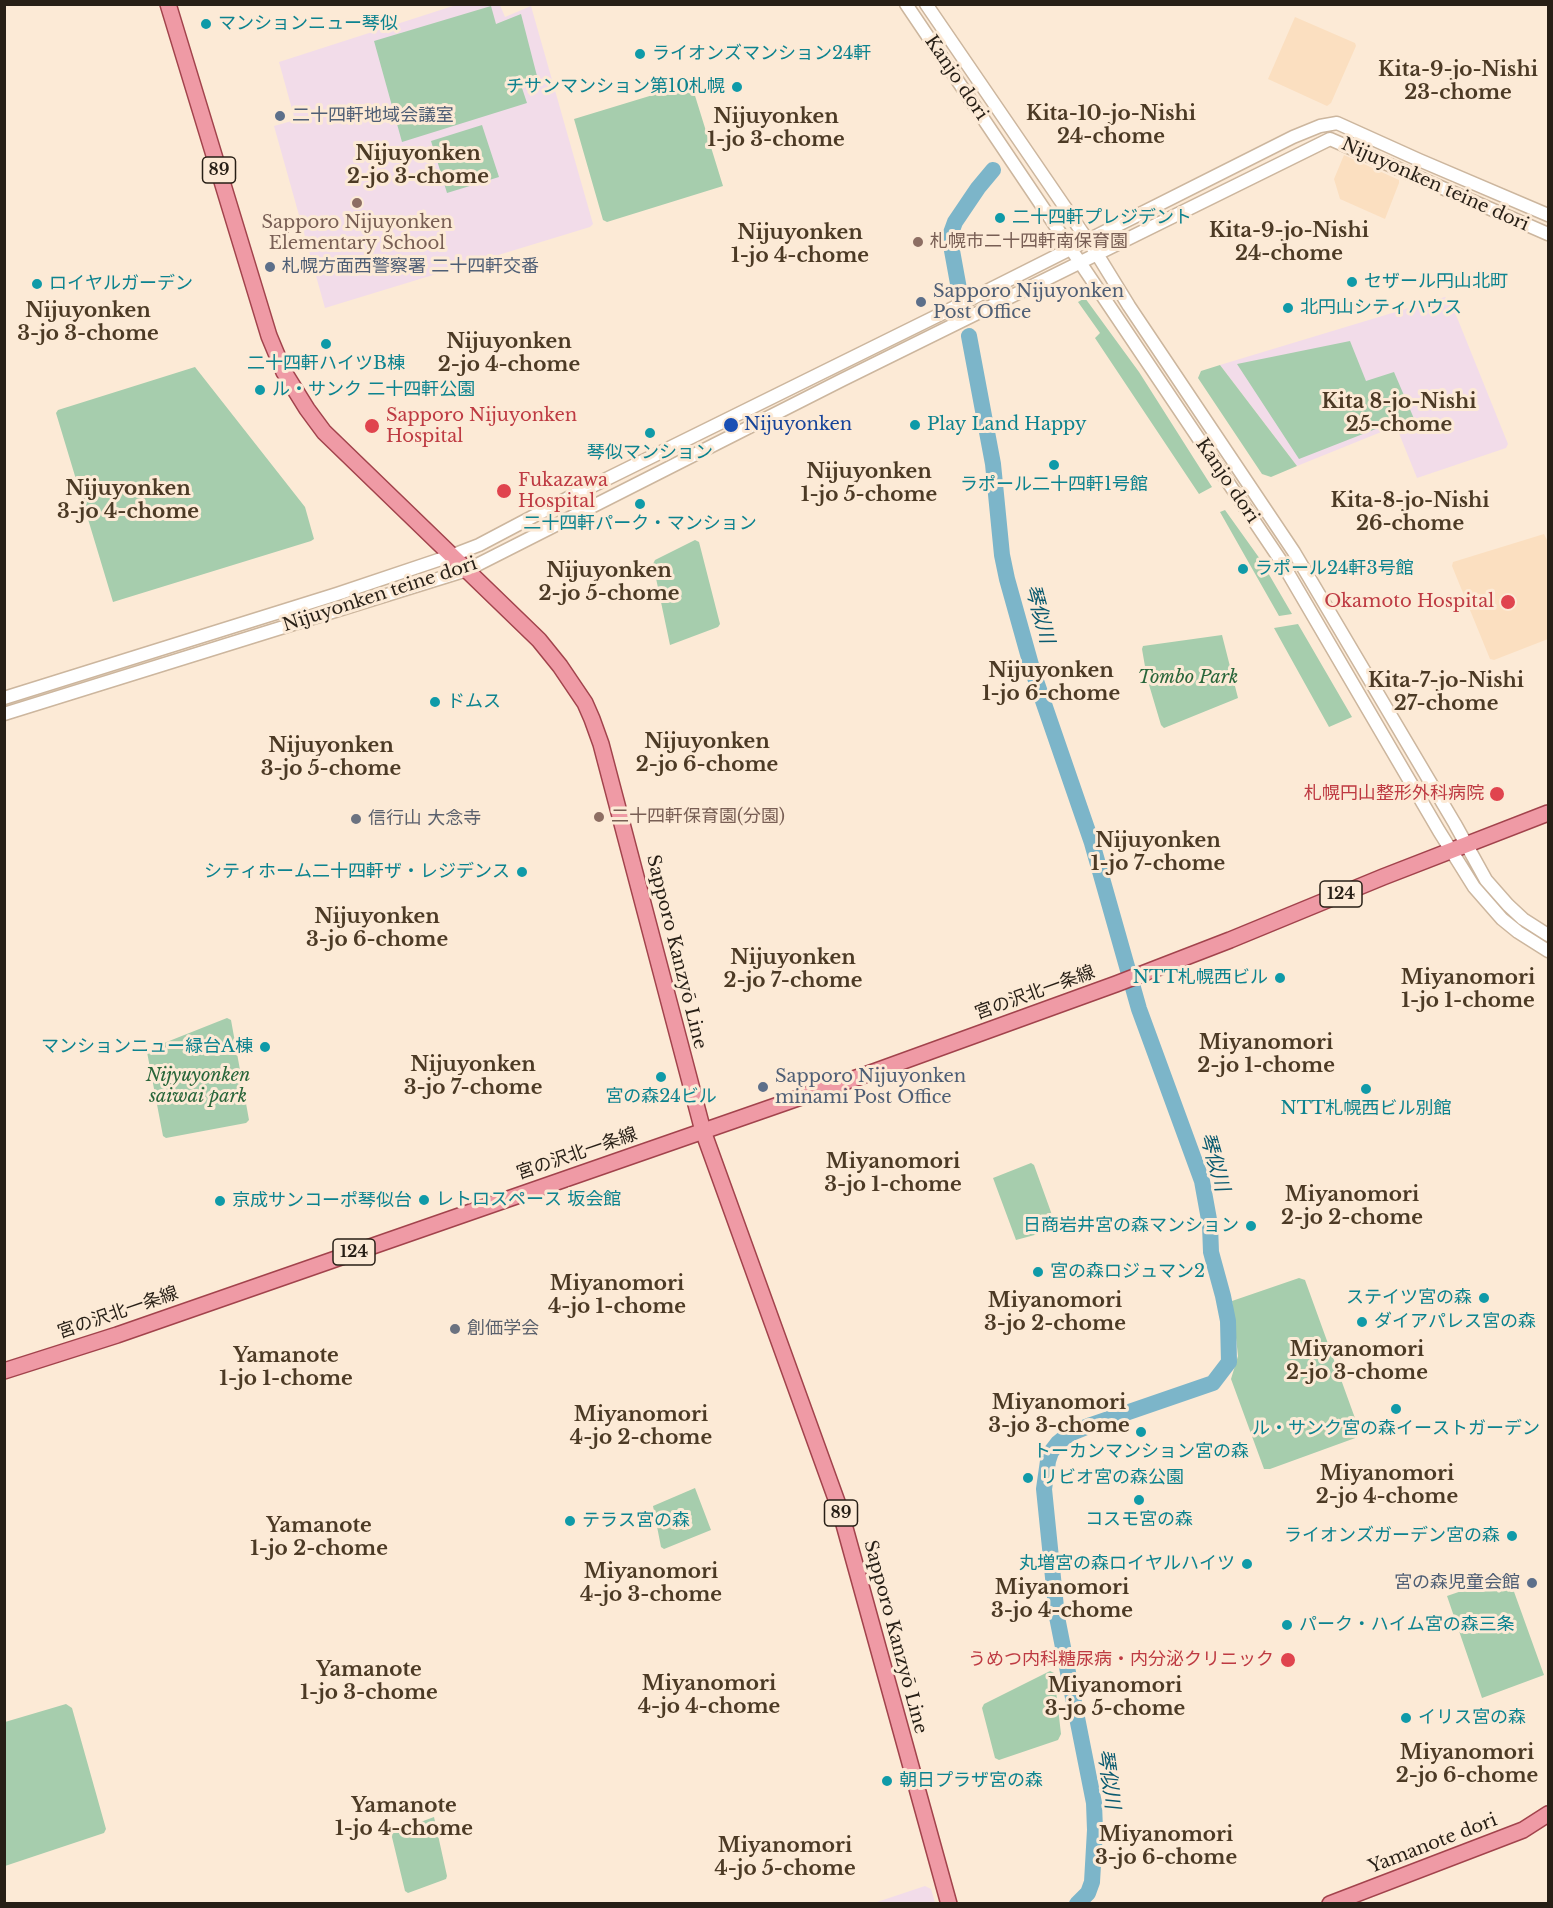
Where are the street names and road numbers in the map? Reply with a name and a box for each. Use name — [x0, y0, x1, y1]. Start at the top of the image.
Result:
street label: Kanjo dori — [920, 32, 992, 124]
street label: Nijuyonken teine dori — [1338, 134, 1532, 236]
road number: 89 — [202, 157, 236, 183]
street label: Kanjo dori — [1191, 435, 1263, 527]
street label: Nijuyonken teine dori — [280, 553, 480, 637]
street label: Sapporo Kanzyō Line — [641, 853, 711, 1051]
road number: 124 — [1320, 881, 1362, 907]
street label: 宮の沢北一条線 — [972, 961, 1098, 1025]
street label: 宮の沢北一条線 — [514, 1123, 640, 1185]
road number: 124 — [333, 1239, 375, 1265]
street label: 宮の沢北一条線 — [55, 1282, 181, 1344]
road number: 89 — [824, 1500, 858, 1526]
street label: Sapporo Kanzyō Line — [859, 1538, 931, 1736]
street label: Yamanote dori — [1366, 1810, 1500, 1878]

